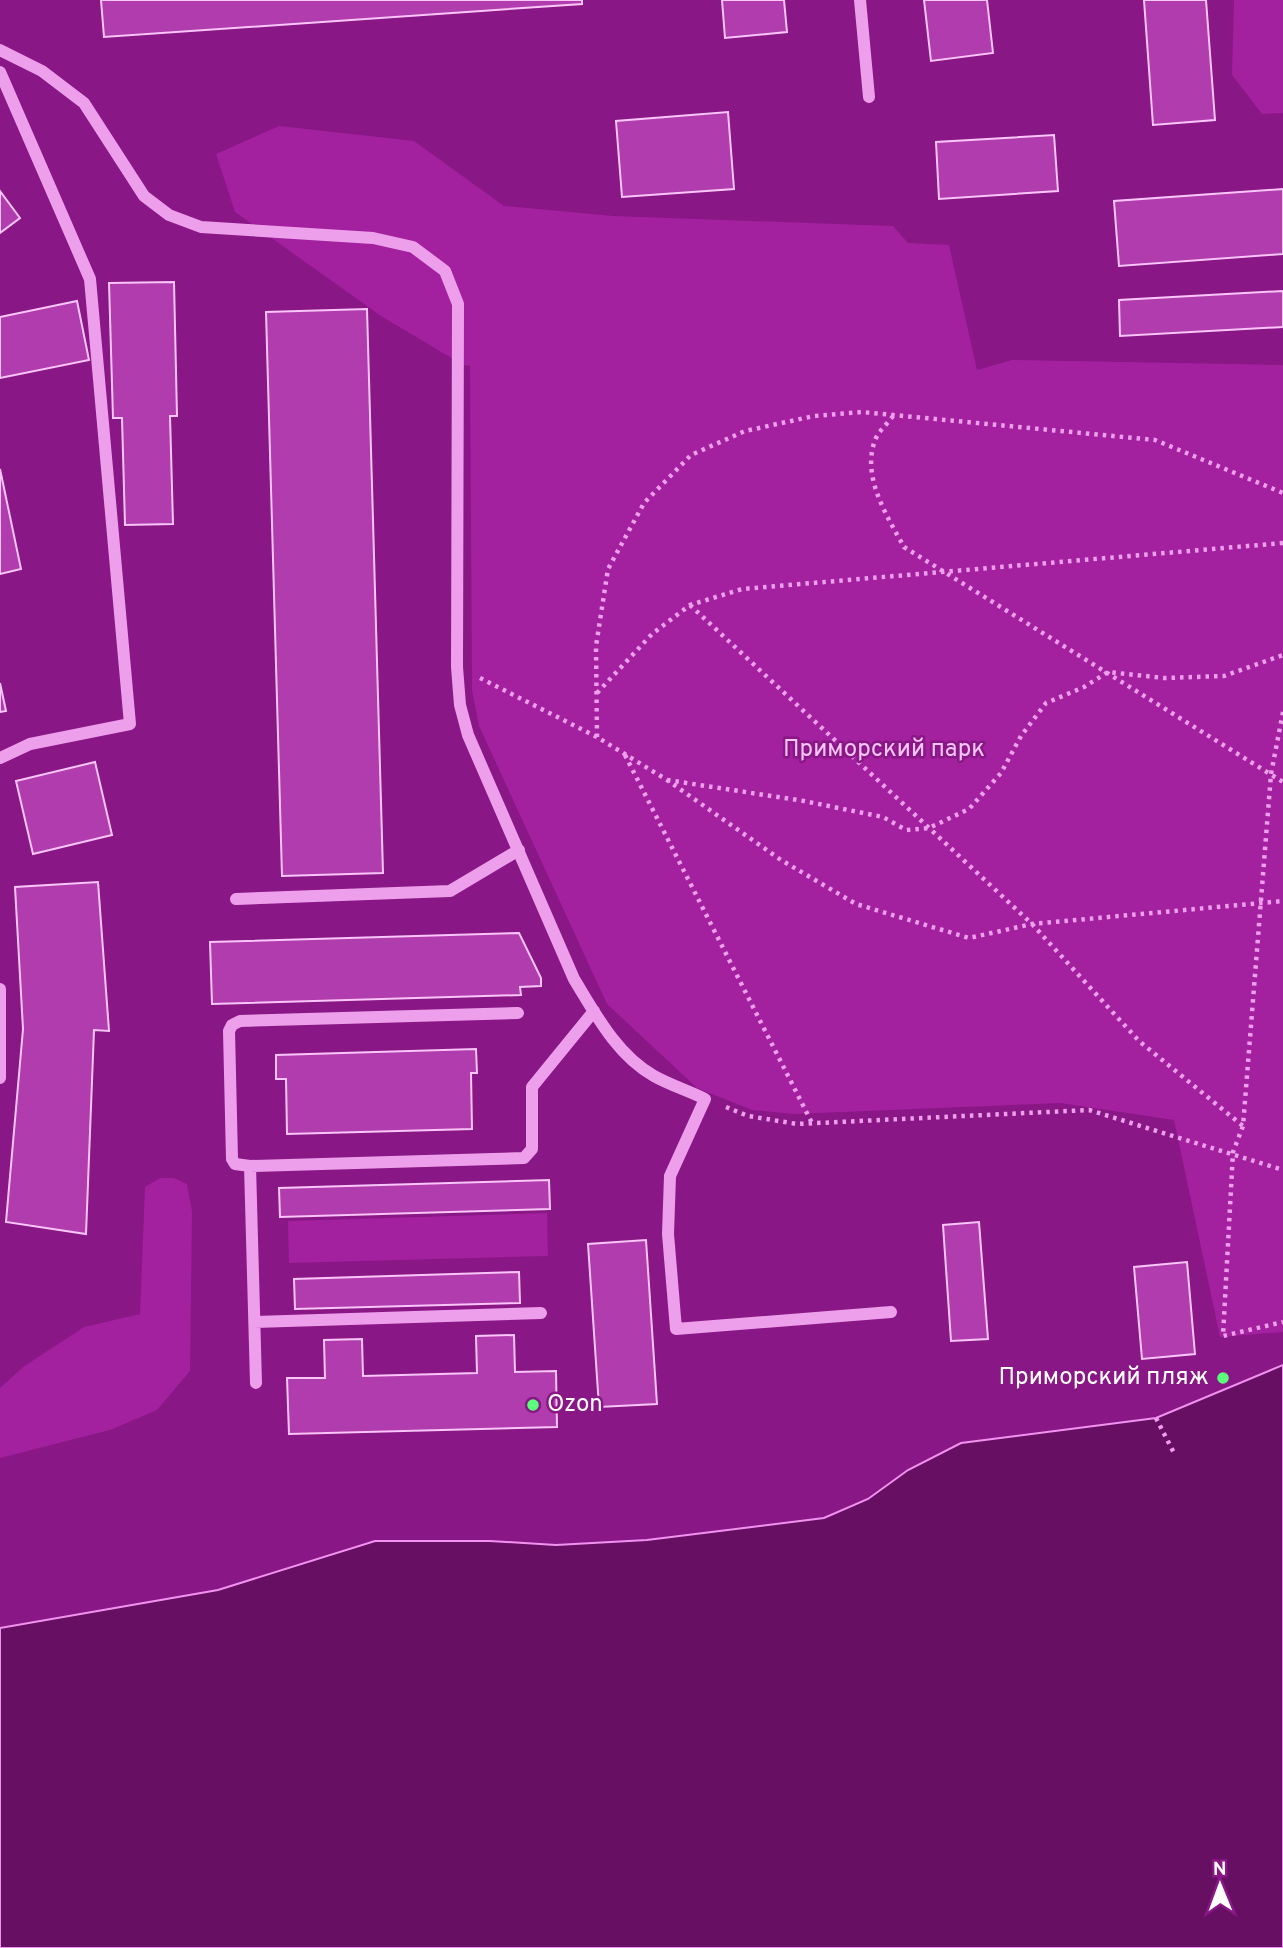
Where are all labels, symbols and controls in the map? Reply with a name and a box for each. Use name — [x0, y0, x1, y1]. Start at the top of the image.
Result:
park label: Приморский парк — [783, 735, 985, 765]
place label: Приморский пляж — [998, 1363, 1209, 1393]
marker: Приморский пляж — [1215, 1370, 1231, 1386]
place label: Ozon — [547, 1390, 603, 1420]
marker: Ozon — [525, 1397, 541, 1413]
north arrow — [1185, 1850, 1255, 1920]
text: N — [1213, 1858, 1227, 1882]

